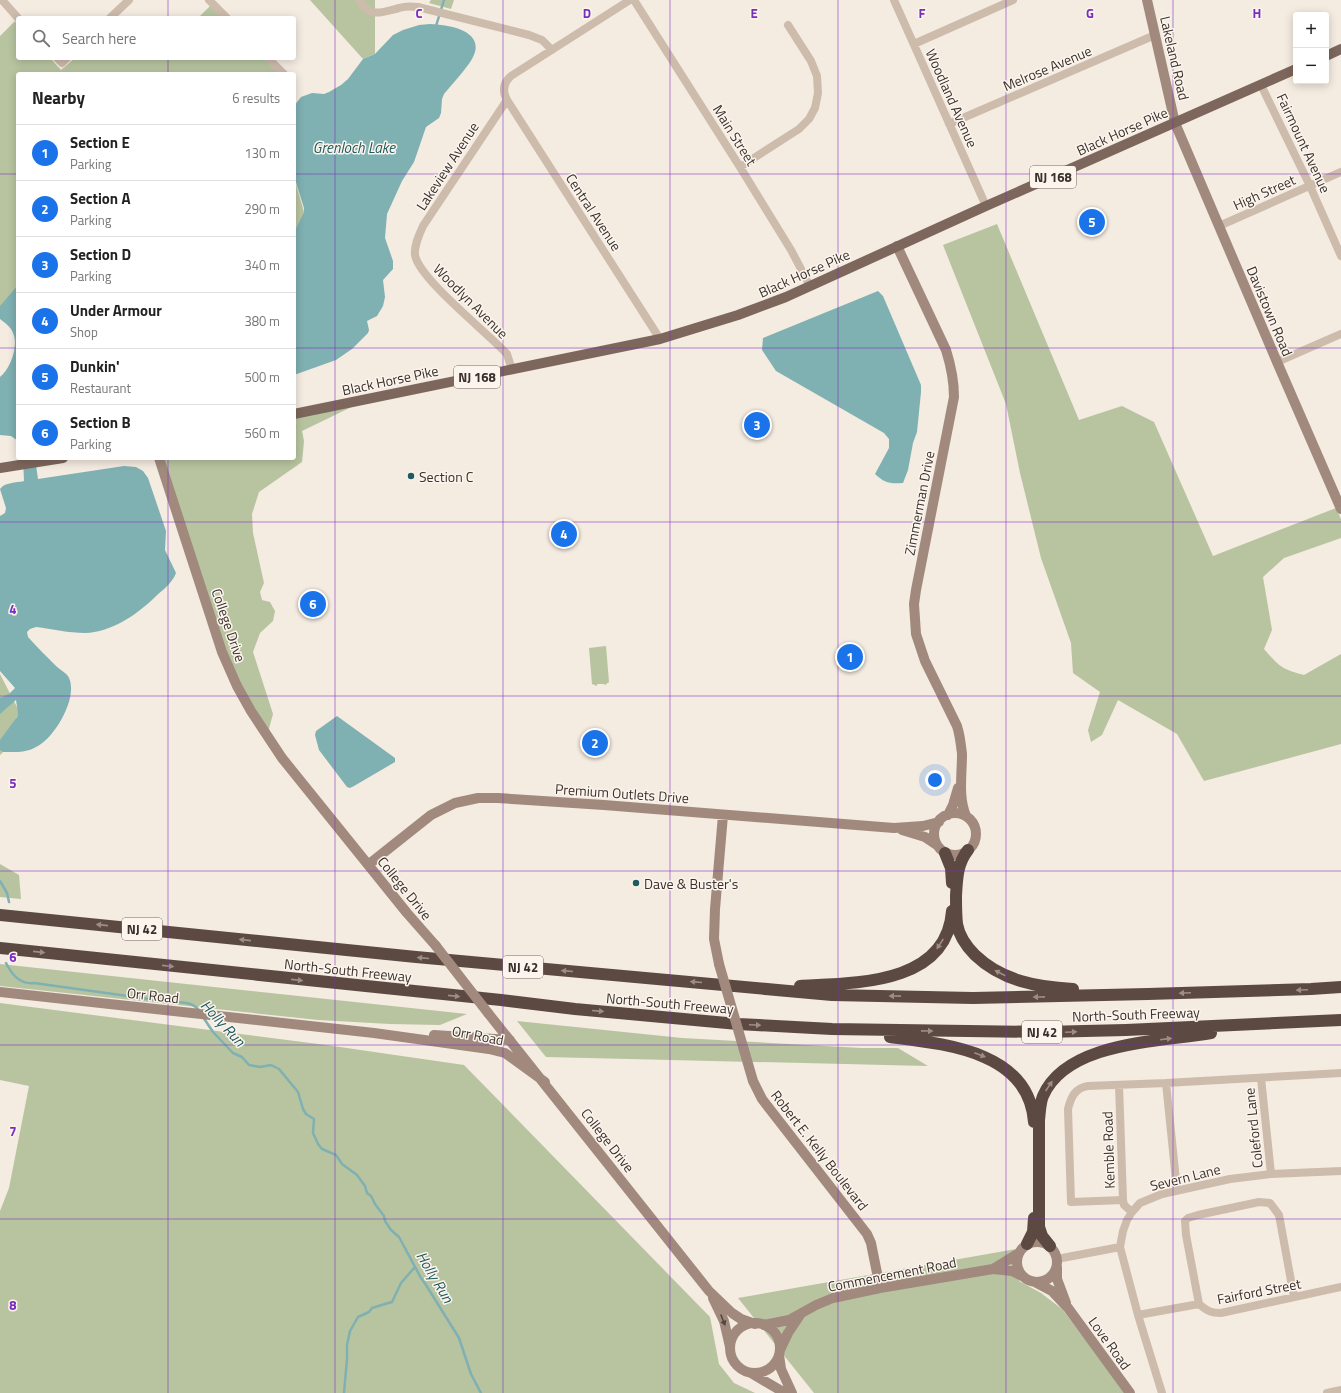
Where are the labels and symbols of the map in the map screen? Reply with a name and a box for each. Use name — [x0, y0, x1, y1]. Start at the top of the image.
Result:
text: C — [415, 3, 423, 23]
text: D — [583, 3, 591, 23]
text: E — [750, 3, 758, 23]
text: F — [919, 3, 926, 23]
text: G — [1086, 3, 1094, 23]
text: H — [1253, 3, 1261, 23]
street label: Lakeland Road — [1155, 14, 1195, 102]
street label: Melrose Avenue — [999, 40, 1095, 96]
street label: Woodland Avenue — [921, 45, 983, 151]
street label: Fairmount Avenue — [1272, 90, 1336, 196]
street label: Main Street — [708, 100, 762, 170]
street label: Black Horse Pike — [1073, 101, 1171, 161]
street label: Lakeview Avenue — [411, 118, 483, 214]
water label: Grenloch Lake — [313, 136, 396, 159]
road number: NJ 168 — [1030, 166, 1076, 188]
street label: Central Avenue — [561, 169, 627, 255]
street label: High Street — [1229, 169, 1299, 215]
pin: 5 — [1079, 207, 1105, 237]
street label: Black Horse Pike — [755, 243, 853, 303]
street label: Woodlyn Avenue — [429, 259, 513, 343]
street label: Davistown Road — [1242, 263, 1298, 359]
street label: Black Horse Pike — [340, 360, 440, 400]
road number: NJ 168 — [454, 366, 500, 388]
pin: 3 — [744, 410, 770, 440]
street label: Zimmerman Drive — [899, 449, 939, 557]
place label: Section C — [419, 466, 474, 487]
marker: Section C — [406, 471, 416, 481]
pin: 4 — [551, 519, 577, 549]
street label: College Drive — [207, 585, 251, 665]
pin: 6 — [300, 589, 326, 619]
text: 4 — [9, 599, 17, 619]
pin: 1 — [837, 642, 863, 672]
pin: 2 — [582, 728, 608, 758]
your location — [925, 770, 945, 790]
text: 5 — [9, 773, 17, 793]
street label: Premium Outlets Drive — [554, 778, 690, 808]
street label: College Drive — [373, 852, 437, 924]
place label: Dave & Buster's — [644, 873, 738, 894]
marker: Dave & Buster's — [631, 878, 641, 888]
road number: NJ 42 — [122, 918, 162, 940]
one-way arrow — [96, 922, 108, 929]
one-way arrow — [239, 936, 251, 943]
one-way arrow — [936, 939, 944, 950]
text: 6 — [9, 947, 17, 967]
one-way arrow — [33, 949, 45, 955]
street label: North-South Freeway — [283, 953, 413, 987]
one-way arrow — [417, 954, 429, 961]
road number: NJ 42 — [503, 956, 543, 978]
one-way arrow — [162, 963, 174, 969]
one-way arrow — [561, 967, 573, 974]
one-way arrow — [994, 970, 1006, 976]
one-way arrow — [291, 976, 303, 983]
one-way arrow — [690, 979, 702, 986]
street label: Orr Road — [126, 982, 180, 1008]
one-way arrow — [1296, 986, 1308, 993]
street label: North-South Freeway — [605, 987, 735, 1019]
one-way arrow — [1178, 990, 1191, 996]
one-way arrow — [448, 992, 460, 999]
one-way arrow — [889, 993, 901, 1000]
water label: Holly Run — [195, 994, 251, 1052]
one-way arrow — [1032, 994, 1045, 1000]
street label: North-South Freeway — [1072, 1001, 1201, 1027]
one-way arrow — [591, 1008, 604, 1015]
street label: Orr Road — [450, 1020, 506, 1050]
road number: NJ 42 — [1022, 1021, 1062, 1043]
one-way arrow — [749, 1022, 761, 1029]
one-way arrow — [921, 1028, 934, 1034]
one-way arrow — [1065, 1028, 1077, 1035]
one-way arrow — [1160, 1036, 1172, 1043]
one-way arrow — [974, 1053, 986, 1059]
one-way arrow — [1045, 1081, 1053, 1092]
street label: Robert E. Kelly Boulevard — [766, 1085, 874, 1215]
street label: Coleford Lane — [1238, 1087, 1268, 1169]
street label: College Drive — [576, 1103, 640, 1177]
street label: Kemble Road — [1096, 1111, 1120, 1189]
text: 7 — [9, 1121, 17, 1141]
street label: Severn Lane — [1148, 1158, 1222, 1196]
water label: Holly Run — [411, 1247, 460, 1308]
street label: Commencement Road — [826, 1251, 958, 1297]
street label: Fairford Street — [1215, 1273, 1303, 1309]
text: 8 — [9, 1295, 17, 1315]
street label: Love Road — [1084, 1312, 1136, 1374]
one-way arrow — [719, 1314, 726, 1326]

